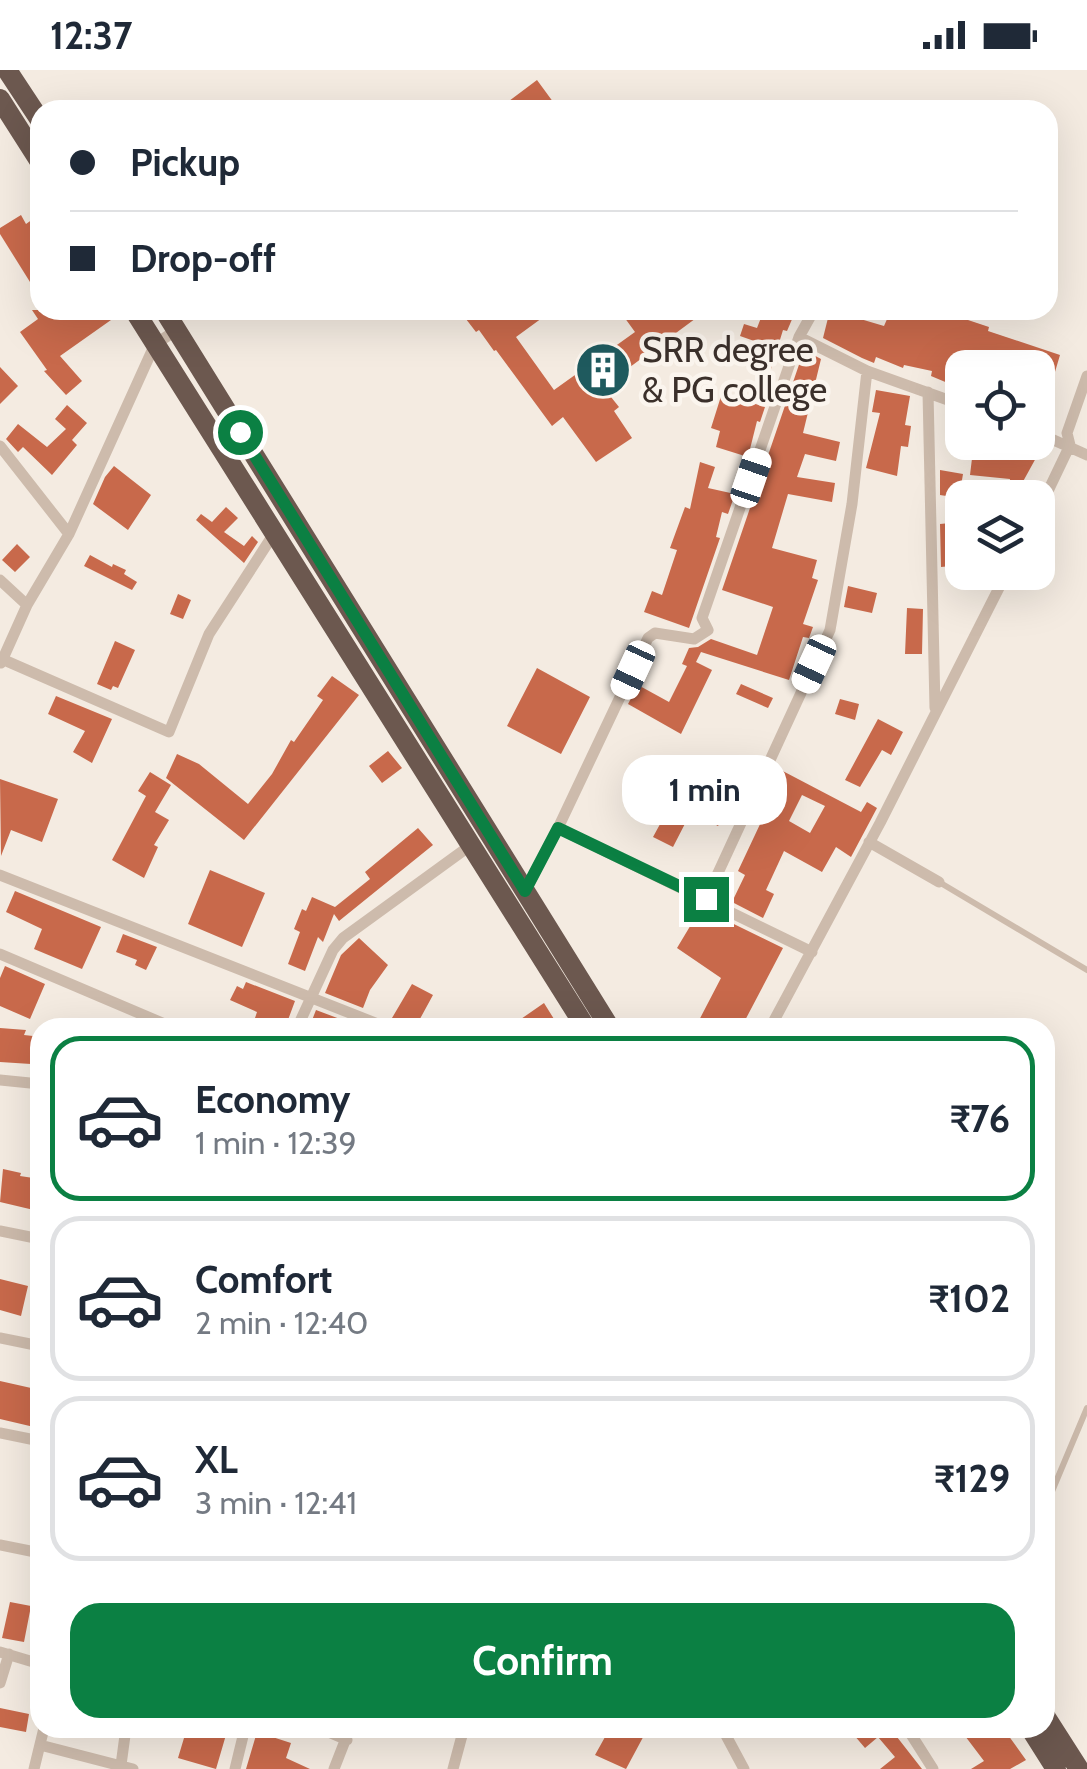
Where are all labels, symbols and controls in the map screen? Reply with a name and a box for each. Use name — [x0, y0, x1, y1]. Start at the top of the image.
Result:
text: 12:37 — [50, 12, 132, 59]
text: Pickup — [130, 139, 240, 186]
text: Drop-off — [130, 235, 276, 282]
place label: SRR degree & PG college — [642, 328, 827, 411]
building icon: SRR degree & PG college — [573, 340, 633, 400]
map controls — [945, 350, 1055, 590]
button: locate — [945, 350, 1055, 460]
route start — [218, 410, 263, 455]
car — [727, 445, 775, 511]
button: layers — [945, 480, 1055, 590]
car — [788, 630, 840, 698]
car — [607, 636, 659, 704]
callout: 1 min — [624, 754, 788, 824]
text: 1 min — [668, 770, 741, 809]
route end — [684, 877, 729, 922]
icon: car — [75, 1074, 165, 1164]
text: Economy — [195, 1076, 350, 1123]
text: ₹76 — [949, 1095, 1010, 1142]
text: 1 min · 12:39 — [195, 1123, 357, 1162]
icon: car — [75, 1254, 165, 1344]
text: Comfort — [195, 1256, 332, 1303]
text: ₹102 — [928, 1275, 1010, 1322]
text: 2 min · 12:40 — [195, 1303, 368, 1342]
icon: car — [75, 1434, 165, 1524]
text: XL — [195, 1436, 238, 1483]
text: ₹129 — [934, 1455, 1010, 1502]
text: 3 min · 12:41 — [195, 1483, 357, 1522]
button: Confirm — [70, 1603, 1015, 1718]

